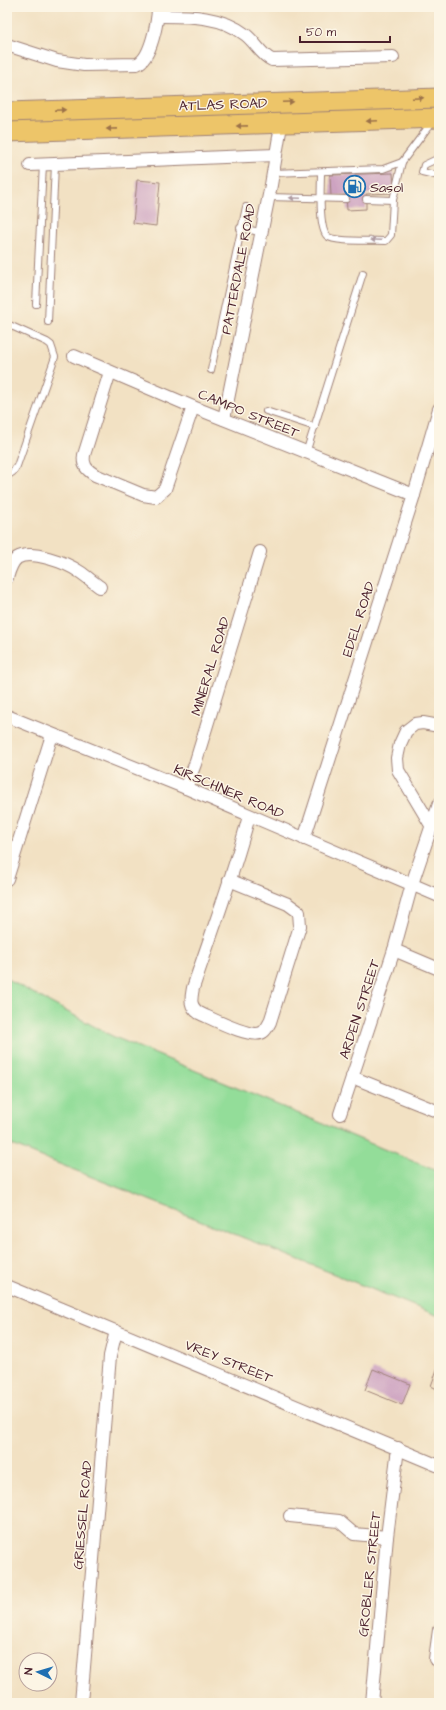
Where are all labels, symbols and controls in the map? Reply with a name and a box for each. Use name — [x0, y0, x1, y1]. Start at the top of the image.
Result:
scale bar — [300, 18, 390, 44]
text: 50 m — [306, 24, 337, 41]
street label: ATLAS ROAD — [179, 93, 268, 117]
one-way arrow — [412, 95, 424, 102]
one-way arrow — [282, 99, 295, 105]
one-way arrow — [54, 107, 67, 113]
one-way arrow — [365, 118, 378, 124]
one-way arrow — [236, 122, 248, 129]
one-way arrow — [105, 126, 118, 132]
fuel station icon: Sasol — [342, 174, 368, 200]
place label: Sasol — [370, 178, 403, 198]
one-way arrow — [288, 195, 301, 201]
street label: PATTERDALE ROAD — [217, 202, 261, 336]
one-way arrow — [369, 237, 382, 243]
street label: CAMPO STREET — [195, 385, 302, 443]
street label: EDEL ROAD — [337, 579, 381, 660]
street label: MINERAL ROAD — [186, 614, 235, 718]
street label: KIRSCHNER ROAD — [170, 760, 287, 824]
street label: ARDEN STREET — [334, 957, 386, 1062]
street label: VREY STREET — [182, 1335, 276, 1389]
street label: GRIESSEL ROAD — [68, 1460, 98, 1570]
street label: GROBLER STREET — [353, 1510, 387, 1638]
north arrow — [18, 1652, 58, 1692]
text: N — [21, 1667, 36, 1675]

